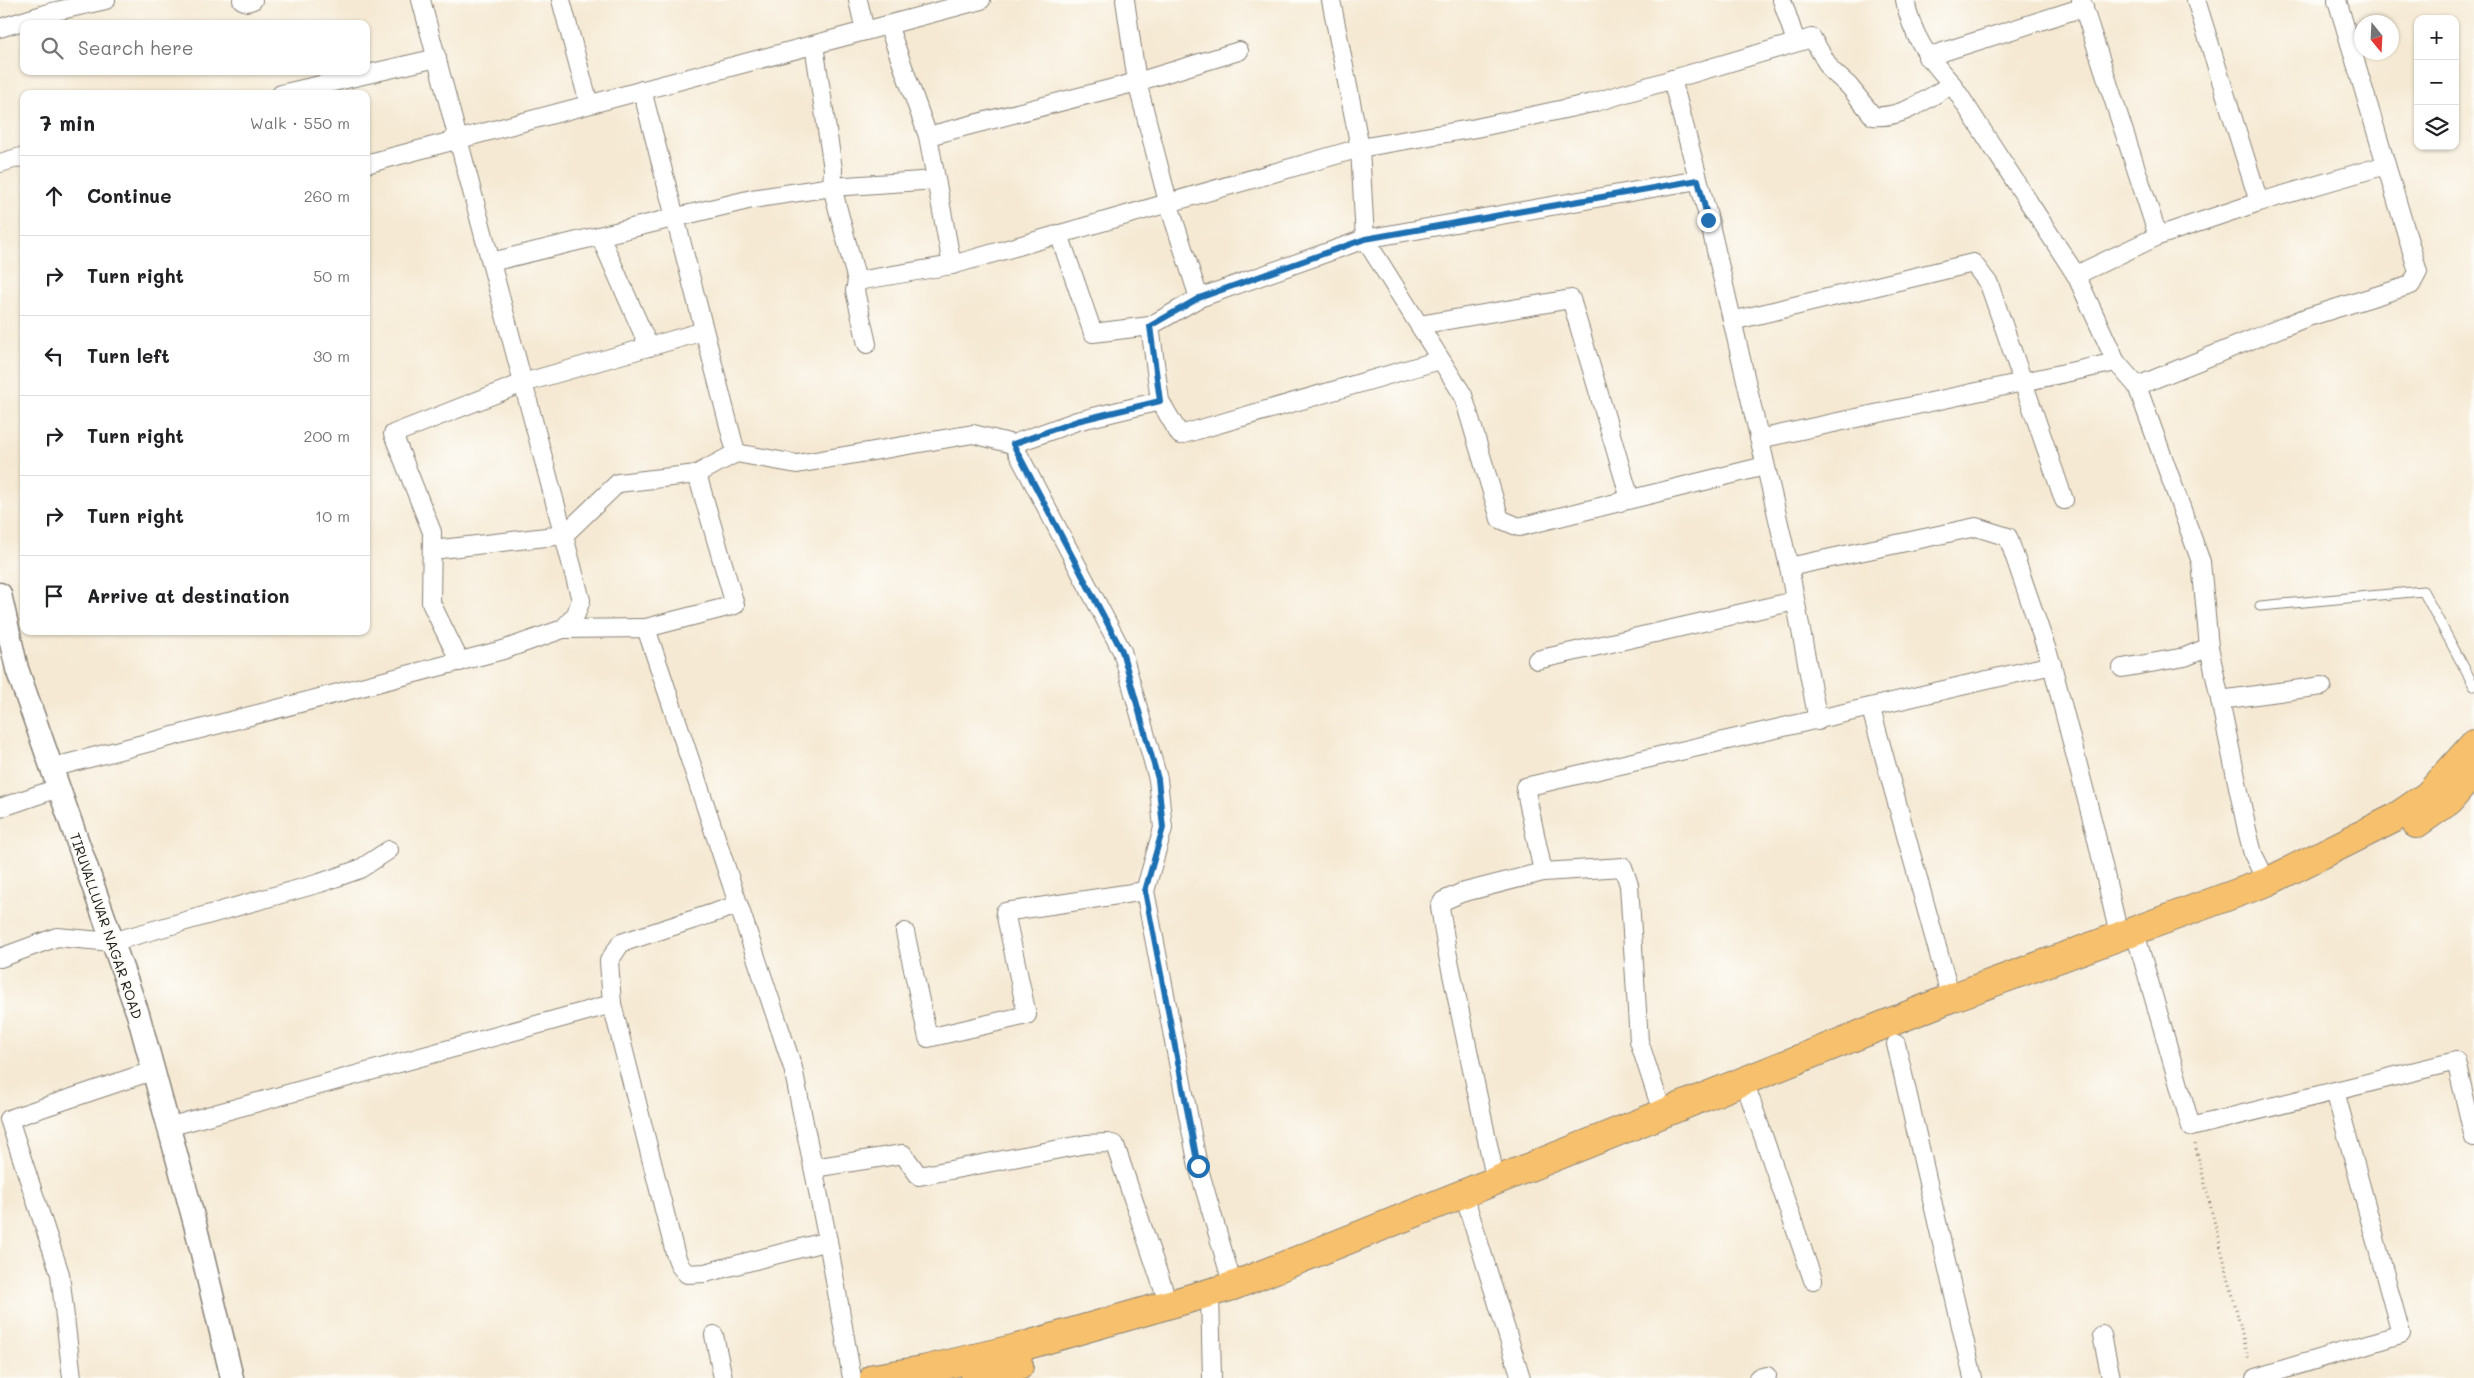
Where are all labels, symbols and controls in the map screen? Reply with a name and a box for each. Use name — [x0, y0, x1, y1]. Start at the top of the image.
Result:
north arrow — [2354, 15, 2399, 60]
map controls — [2414, 15, 2459, 150]
button: + — [2414, 15, 2459, 60]
search box — [20, 20, 370, 75]
icon: search — [38, 34, 66, 62]
text: Search here — [78, 35, 194, 60]
button: − — [2414, 60, 2459, 105]
button: layers — [2414, 105, 2459, 150]
text: 7 min — [40, 109, 95, 136]
text: Walk · 550 m — [250, 112, 350, 133]
icon: ahead — [40, 182, 68, 210]
text: Continue — [87, 183, 172, 208]
text: 260 m — [304, 185, 350, 206]
route end — [1697, 209, 1720, 232]
icon: right — [40, 262, 68, 290]
text: Turn right — [87, 263, 184, 288]
text: 50 m — [313, 265, 350, 286]
icon: left — [40, 342, 68, 370]
text: Turn left — [87, 343, 170, 368]
text: 30 m — [313, 345, 350, 366]
icon: right — [40, 422, 68, 450]
text: Turn right — [87, 423, 184, 448]
text: 200 m — [303, 425, 350, 446]
icon: right — [40, 502, 68, 530]
text: Turn right — [87, 503, 184, 528]
text: 10 m — [315, 505, 350, 526]
icon: arrive — [40, 582, 68, 610]
text: Arrive at destination — [87, 583, 290, 608]
street label: TIRUVALLUVAR NAGAR ROAD — [66, 830, 147, 1022]
route start — [1187, 1155, 1210, 1178]

